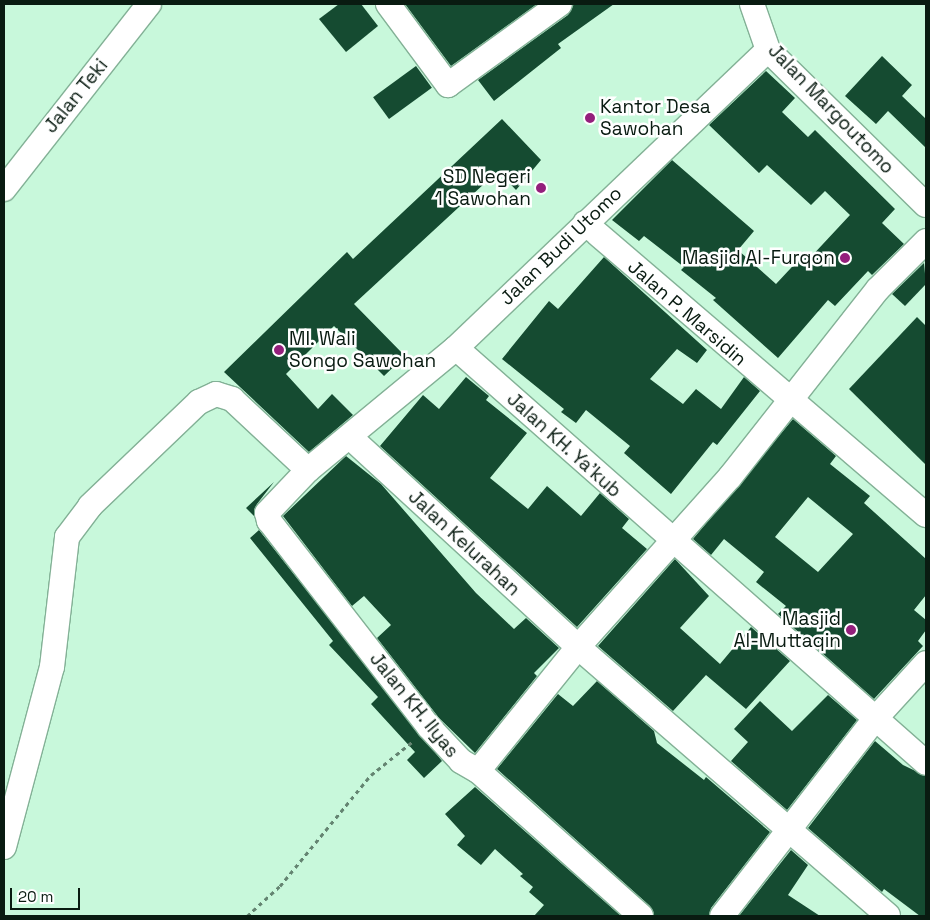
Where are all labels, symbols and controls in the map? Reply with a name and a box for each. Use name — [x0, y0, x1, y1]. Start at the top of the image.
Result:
street label: Jalan Margoutomo — [763, 39, 899, 179]
street label: Jalan Teki — [39, 54, 113, 138]
place label: Kantor Desa Sawohan — [600, 96, 711, 140]
marker: Kantor Desa Sawohan — [584, 112, 596, 124]
place label: SD Negeri 1 Sawohan — [435, 166, 531, 210]
street label: Jalan Budi Utomo — [495, 182, 627, 310]
marker: SD Negeri 1 Sawohan — [535, 182, 547, 194]
place label: Masjid Al-Furqon — [682, 247, 835, 269]
marker: Masjid Al-Furqon — [839, 252, 851, 264]
street label: Jalan P. Marsidin — [623, 255, 751, 371]
place label: MI. Wali Songo Sawohan — [289, 328, 436, 372]
marker: MI. Wali Songo Sawohan — [273, 344, 285, 356]
street label: Jalan KH. Ya'kub — [502, 387, 626, 503]
street label: Jalan Kelurahan — [403, 485, 525, 601]
place label: Masjid Al-Muttaqin — [734, 608, 841, 652]
marker: Masjid Al-Muttaqin — [845, 624, 857, 636]
street label: Jalan KH. Ilyas — [364, 648, 464, 762]
scale bar — [12, 878, 82, 910]
text: 20 m — [18, 887, 53, 906]

